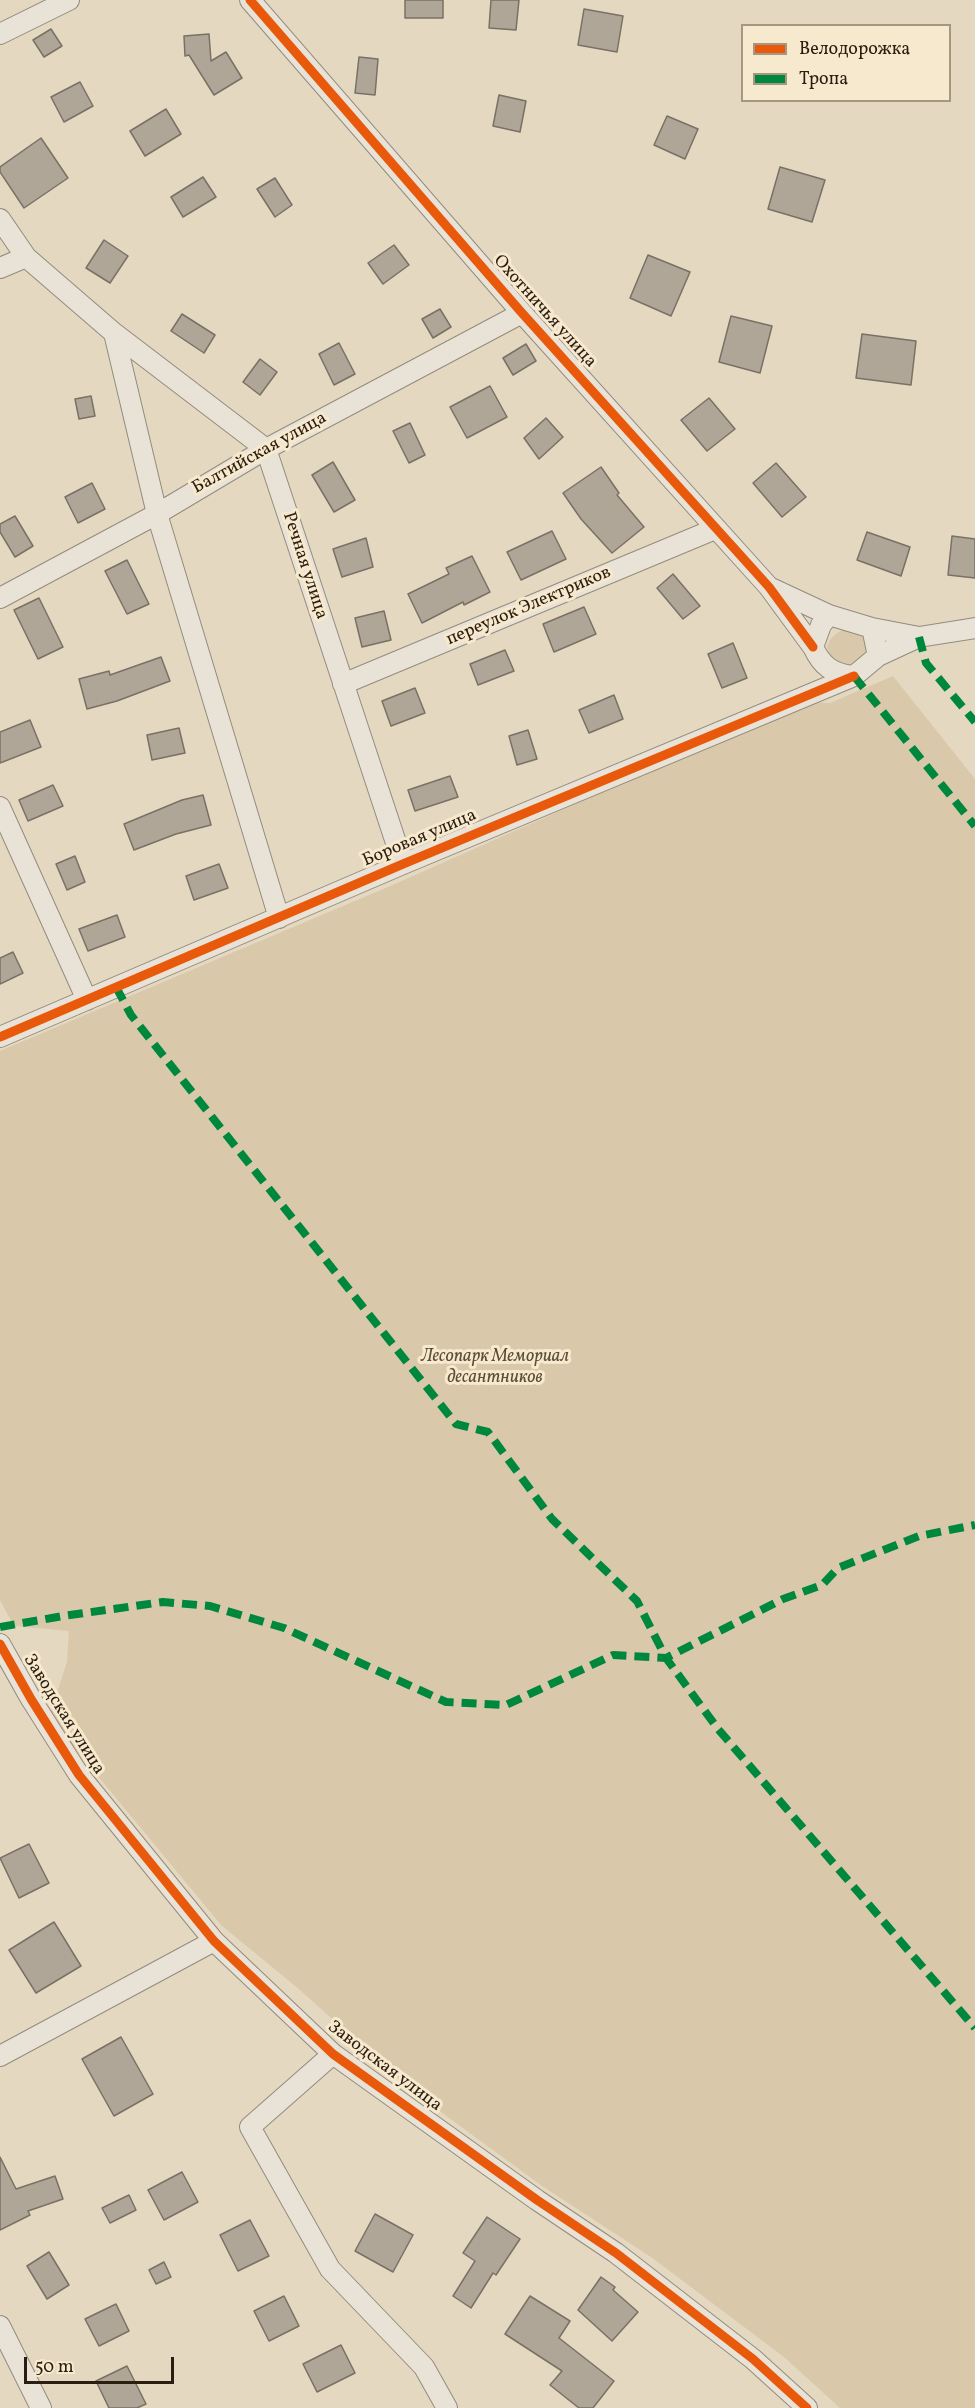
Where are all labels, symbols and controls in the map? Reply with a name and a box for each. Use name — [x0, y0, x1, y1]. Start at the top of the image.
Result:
legend — [741, 24, 951, 102]
text: Велодорожка — [799, 37, 910, 62]
text: Тропа — [799, 67, 848, 92]
street label: Охотничья улица — [488, 251, 600, 373]
street label: Балтийская улица — [189, 408, 331, 500]
street label: Речная улица — [277, 510, 331, 622]
street label: переулок Электриков — [443, 563, 615, 651]
street label: Боровая улица — [360, 805, 480, 873]
park label: Лесопарк Мемориал десантников — [421, 1347, 569, 1390]
street label: Заводская улица — [17, 1651, 109, 1779]
street label: Заводская улица — [322, 2017, 446, 2117]
scale bar — [27, 2345, 177, 2383]
text: 50 m — [35, 2355, 74, 2380]

